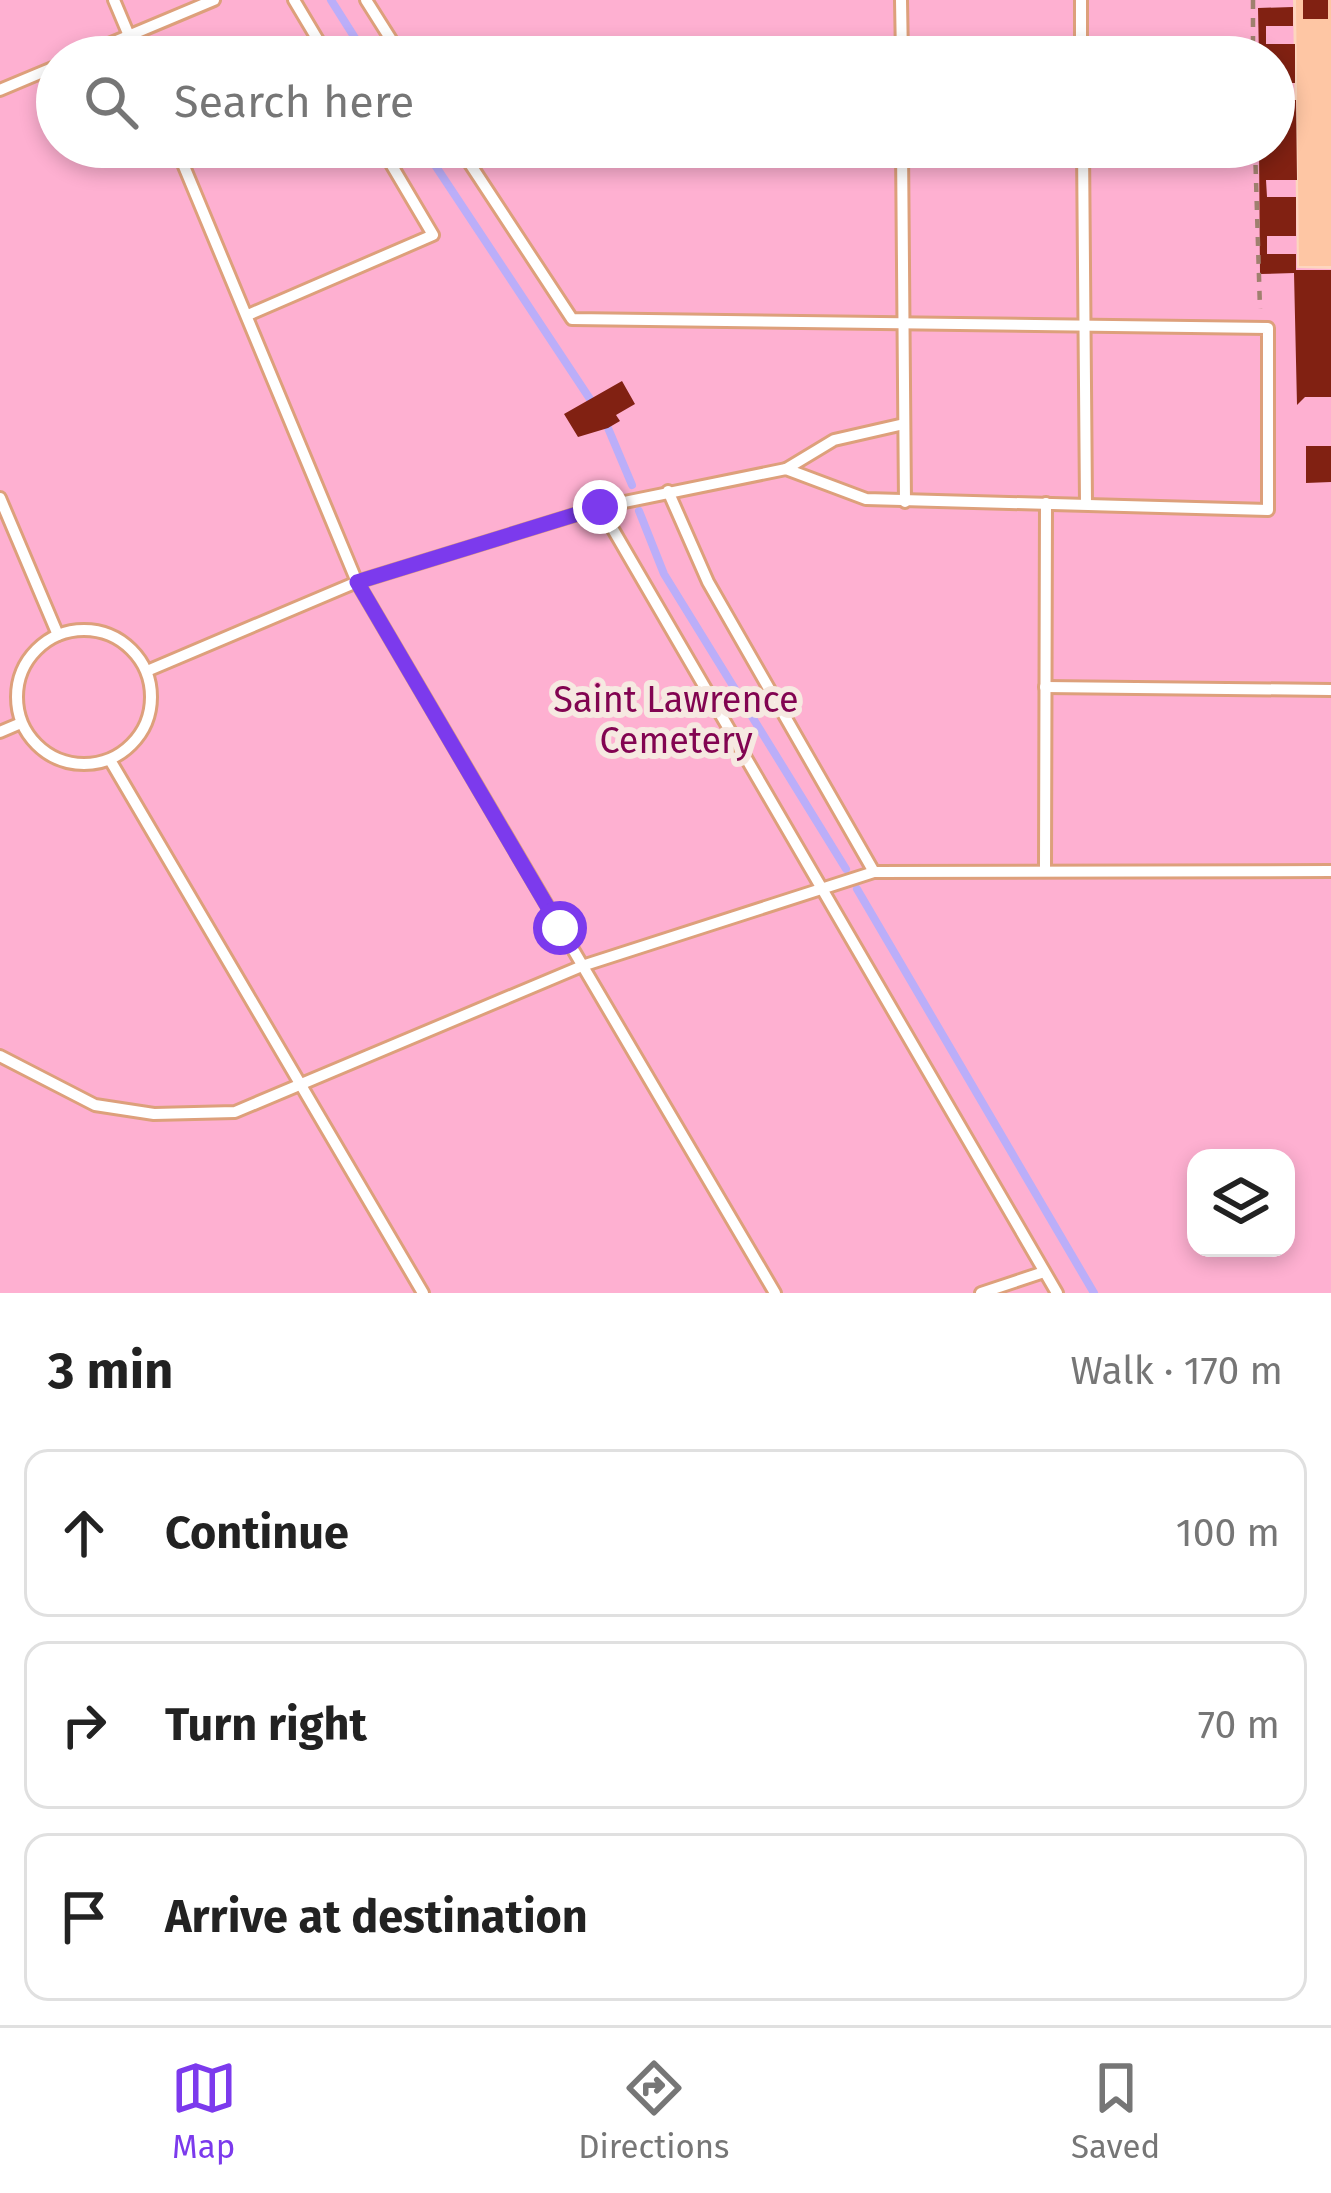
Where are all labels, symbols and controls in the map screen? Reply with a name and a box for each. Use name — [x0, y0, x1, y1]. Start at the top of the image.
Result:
search box — [36, 36, 1295, 168]
icon: search — [78, 69, 144, 135]
text: Search here — [174, 75, 414, 129]
route end — [573, 480, 627, 534]
park label: Saint Lawrence Cemetery — [553, 678, 799, 763]
route start — [533, 901, 587, 955]
map controls — [1187, 1149, 1295, 1257]
button: layers — [1187, 1149, 1295, 1257]
text: 3 min — [48, 1340, 174, 1402]
text: Walk · 170 m — [1070, 1348, 1283, 1394]
icon: ahead — [51, 1500, 117, 1566]
text: Continue — [165, 1506, 349, 1560]
text: 100 m — [1176, 1510, 1280, 1556]
icon: right — [51, 1692, 117, 1758]
text: Turn right — [165, 1698, 367, 1752]
text: 70 m — [1198, 1702, 1280, 1748]
icon: arrive — [51, 1884, 117, 1950]
text: Arrive at destination — [165, 1890, 588, 1944]
tab: Map — [171, 2055, 237, 2167]
tab: Directions — [578, 2055, 730, 2167]
tab: Saved — [1071, 2055, 1160, 2167]

